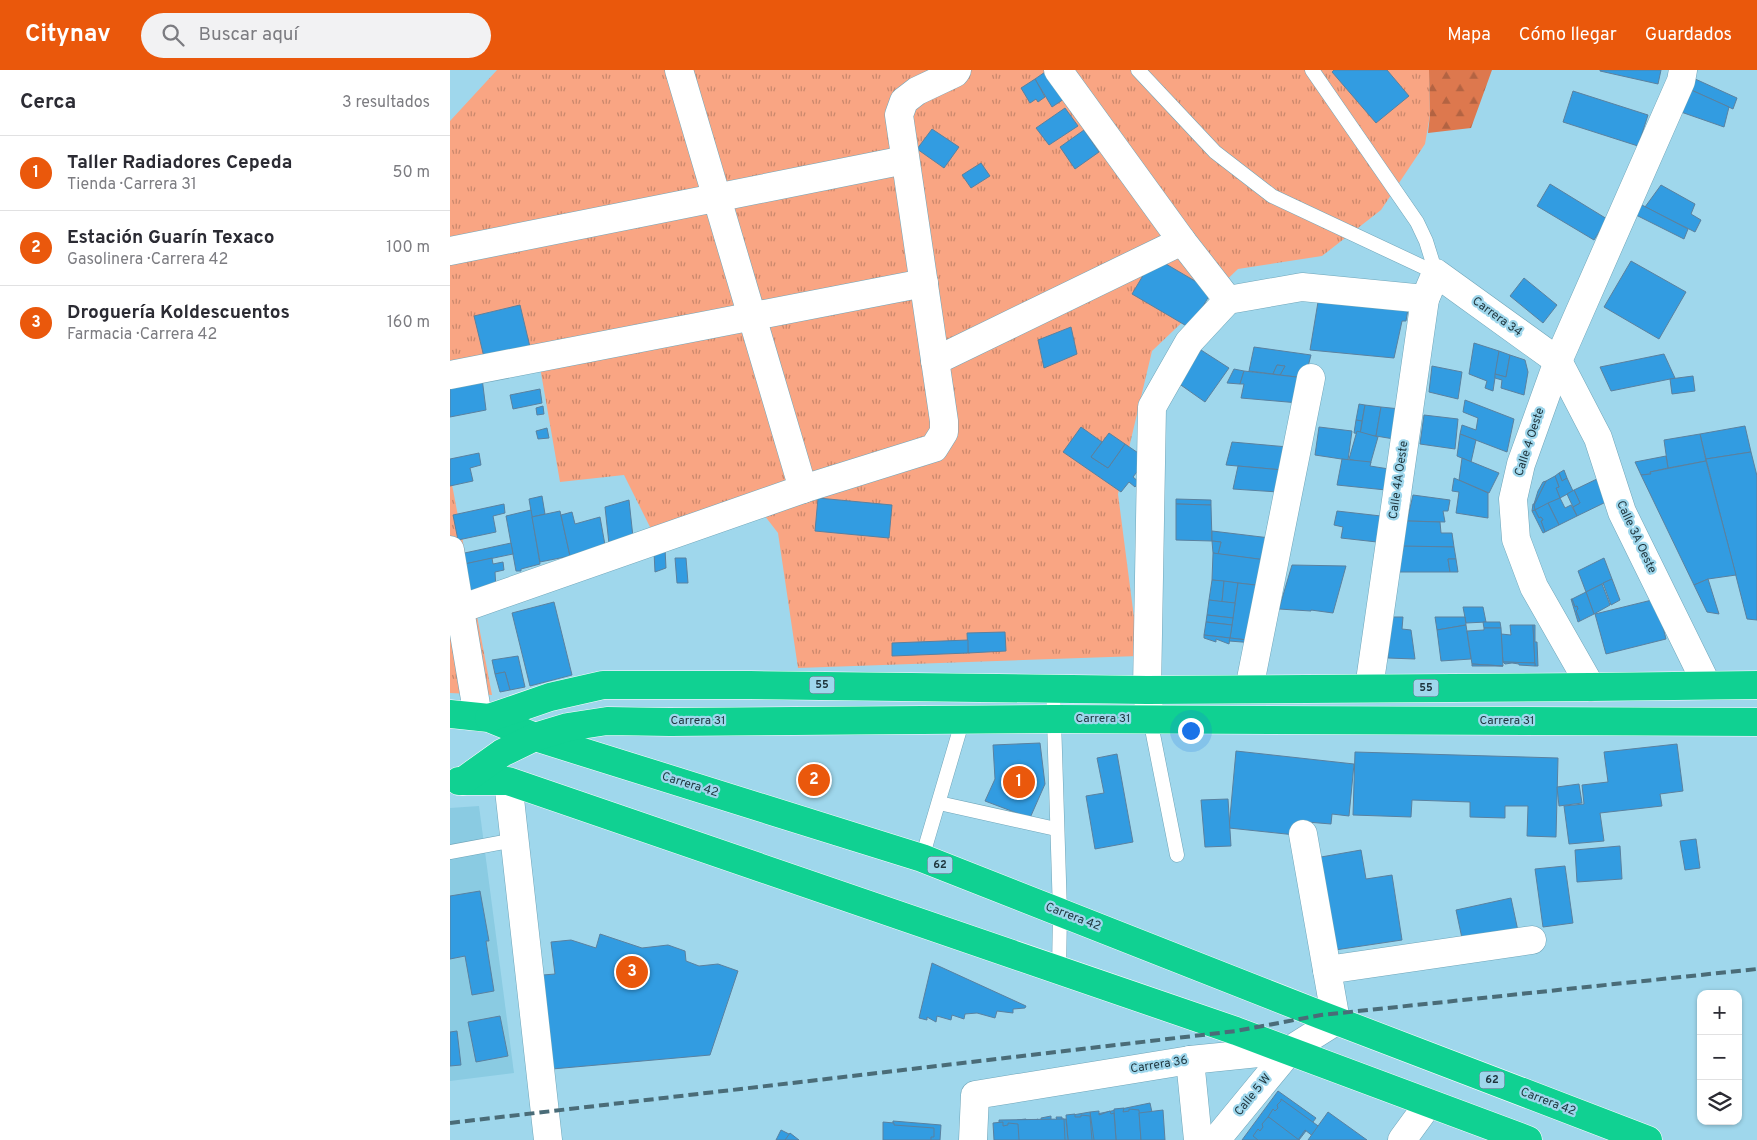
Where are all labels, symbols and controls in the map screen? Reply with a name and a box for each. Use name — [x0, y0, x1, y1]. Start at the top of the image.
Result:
search box — [141, 13, 491, 58]
text: Citynav — [25, 20, 111, 50]
icon: search — [159, 21, 187, 49]
text: Buscar aquí — [199, 23, 298, 47]
text: Mapa — [1447, 24, 1491, 47]
text: Cómo llegar — [1519, 24, 1617, 47]
text: Guardados — [1645, 24, 1732, 47]
text: Cerca — [20, 89, 76, 116]
text: 3 resultados — [342, 93, 430, 113]
text: Taller Radiadores Cepeda — [67, 151, 292, 175]
text: 1 — [33, 163, 39, 183]
text: 50 m — [393, 163, 430, 183]
text: Tienda · Carrera 31 — [67, 175, 197, 195]
text: Estación Guarín Texaco — [67, 226, 275, 250]
text: 2 — [31, 238, 41, 258]
text: 100 m — [386, 238, 430, 258]
text: Gasolinera · Carrera 42 — [67, 250, 228, 270]
street label: Carrera 34 — [1469, 293, 1525, 341]
text: Droguería Koldescuentos — [67, 301, 290, 325]
text: 3 — [31, 313, 41, 333]
text: 160 m — [387, 313, 430, 333]
text: Farmacia · Carrera 42 — [67, 325, 217, 345]
street label: Calle 4 Oeste — [1511, 406, 1549, 478]
street label: Calle 4A Oeste — [1386, 440, 1412, 520]
street label: Calle 3A Oeste — [1612, 498, 1660, 576]
road number: 55 — [810, 676, 834, 694]
road number: 55 — [1414, 680, 1438, 696]
street label: Carrera 31 — [1075, 711, 1131, 727]
street label: Carrera 31 — [670, 713, 726, 729]
street label: Carrera 31 — [1479, 713, 1535, 729]
your location — [1178, 718, 1204, 744]
pin: 2 — [798, 761, 830, 799]
pin: 1 — [1003, 763, 1035, 801]
street label: Carrera 42 — [660, 769, 720, 801]
road number: 62 — [928, 856, 952, 874]
street label: Carrera 42 — [1043, 899, 1103, 935]
pin: 3 — [616, 953, 648, 991]
map controls — [1697, 990, 1742, 1125]
button: + — [1697, 990, 1742, 1035]
button: − — [1697, 1035, 1742, 1080]
street label: Carrera 36 — [1129, 1053, 1189, 1077]
street label: Calle 5 W — [1231, 1071, 1275, 1119]
road number: 62 — [1480, 1072, 1504, 1088]
button: layers — [1697, 1080, 1742, 1125]
street label: Carrera 42 — [1518, 1084, 1578, 1120]

